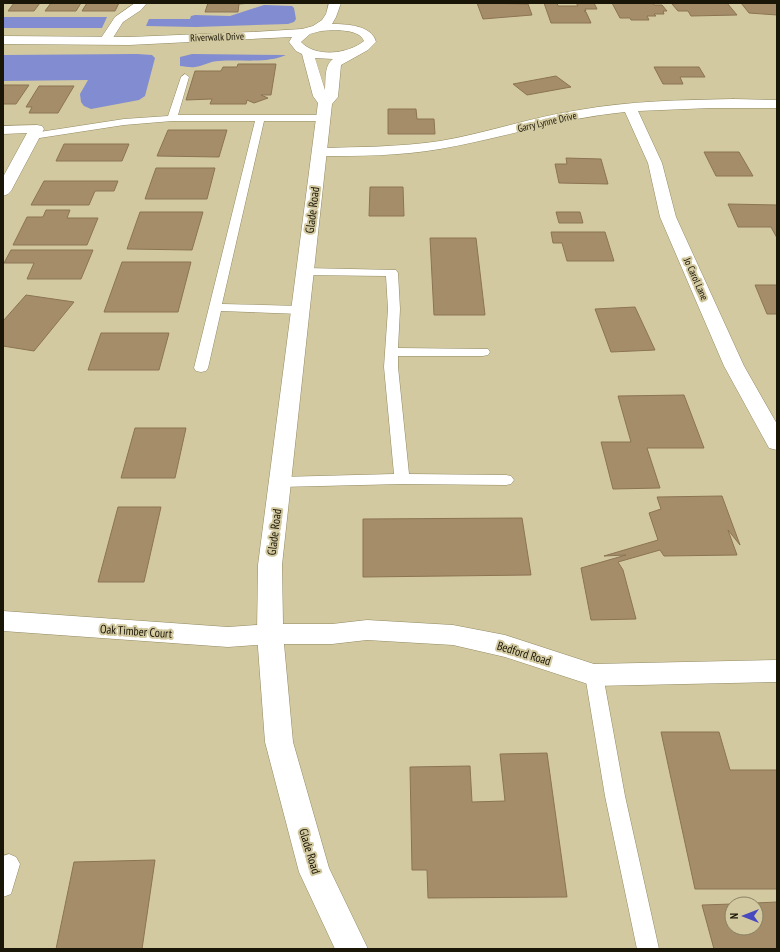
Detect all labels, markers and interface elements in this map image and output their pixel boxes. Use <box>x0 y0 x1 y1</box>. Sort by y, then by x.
street label: Riverwalk Drive <box>190 30 244 44</box>
street label: Garry Lynne Drive <box>516 109 578 135</box>
street label: Glade Road <box>302 186 322 234</box>
street label: Jo Carol Lane <box>680 255 711 302</box>
street label: Glade Road <box>264 508 284 556</box>
street label: Oak Timber Court <box>99 621 173 641</box>
street label: Bedford Road <box>495 638 553 668</box>
street label: Glade Road <box>296 826 324 876</box>
north arrow <box>724 896 764 936</box>
text: N <box>727 913 741 919</box>

